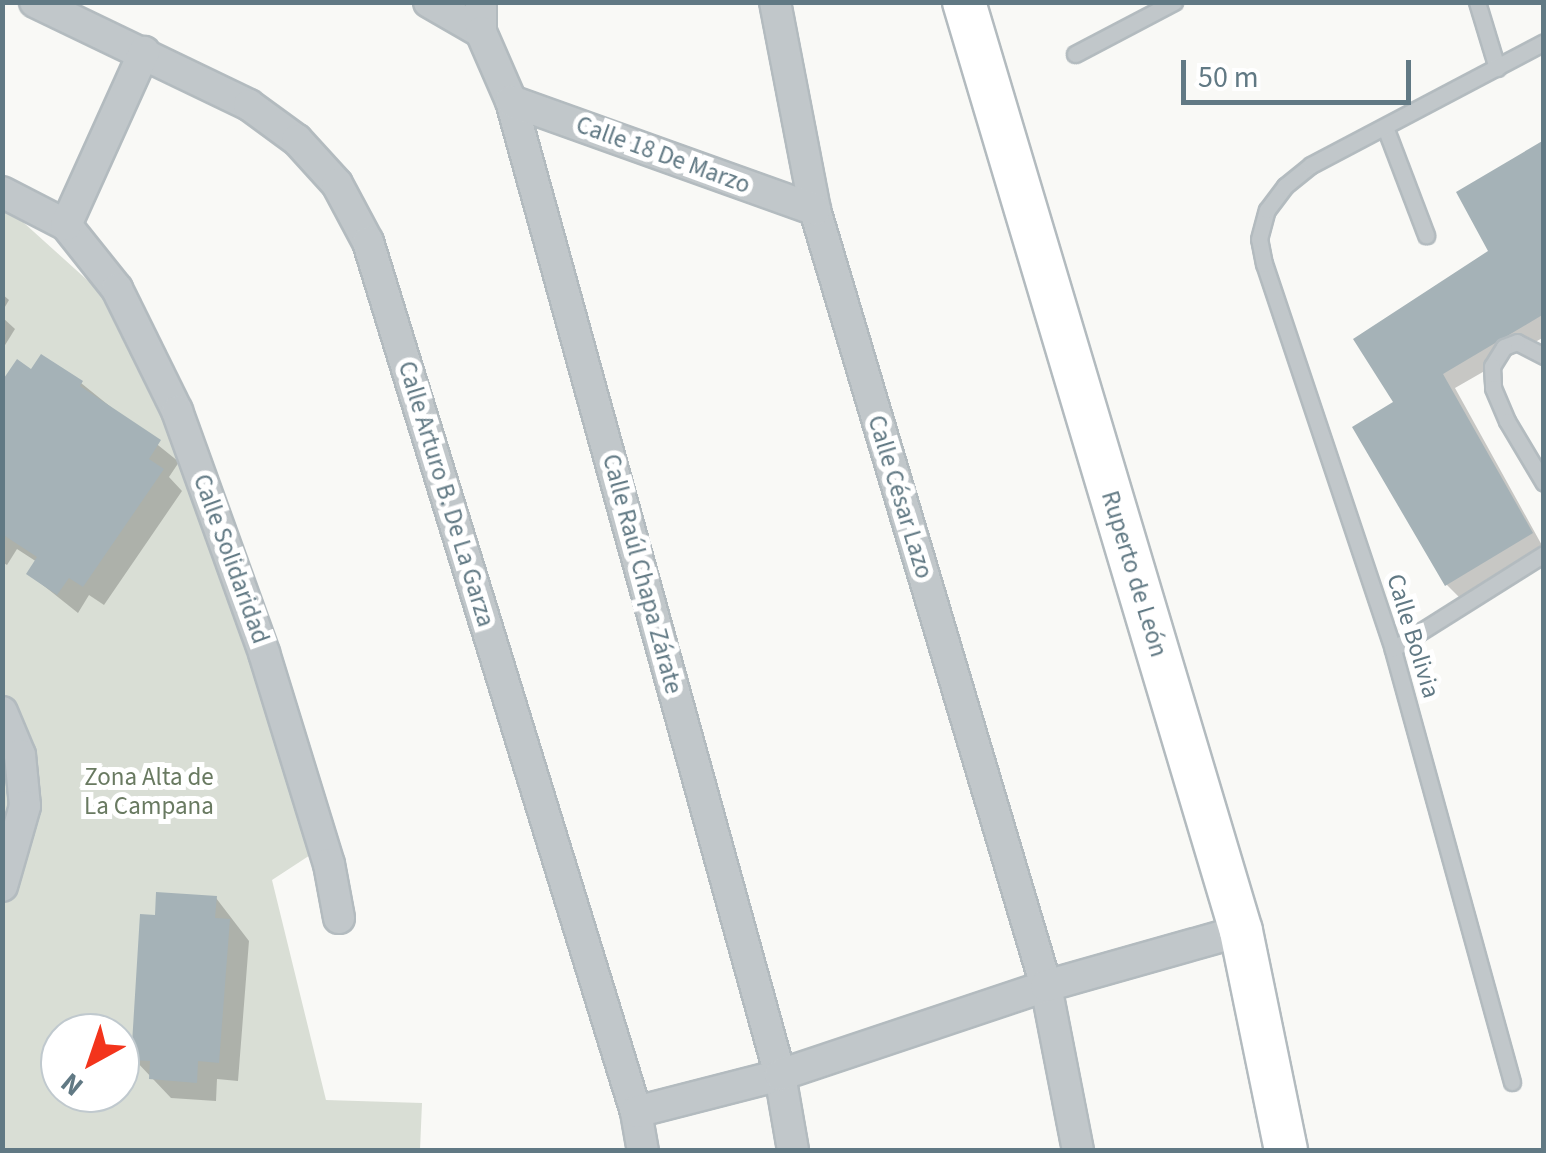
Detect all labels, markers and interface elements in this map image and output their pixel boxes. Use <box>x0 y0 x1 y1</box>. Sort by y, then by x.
scale bar <box>1186 40 1416 102</box>
text: 50 m <box>1198 56 1259 99</box>
street label: Calle 18 De Marzo <box>572 110 754 200</box>
street label: Calle Arturo B. De La Garza <box>391 358 501 630</box>
street label: Calle César Lazo <box>861 412 939 582</box>
street label: Calle Raúl Chapa Zárate <box>596 451 688 697</box>
street label: Calle Solidaridad <box>186 470 276 648</box>
street label: Ruperto de León <box>1094 487 1174 661</box>
street label: Calle Bolivia <box>1380 570 1446 702</box>
park label: Zona Alta de La Campana <box>84 763 214 822</box>
north arrow <box>40 1013 140 1113</box>
text: N <box>52 1063 92 1106</box>

